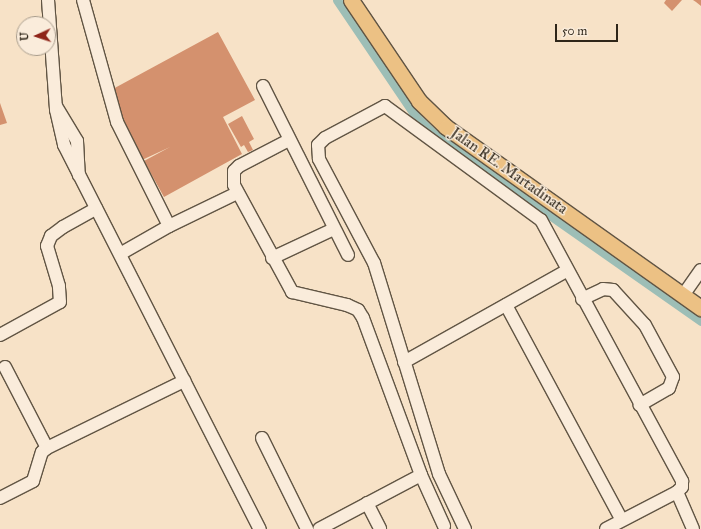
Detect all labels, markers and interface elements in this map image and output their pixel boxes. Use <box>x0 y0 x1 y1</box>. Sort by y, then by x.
north arrow <box>16 16 56 56</box>
scale bar <box>557 16 620 42</box>
text: 50 m <box>562 24 587 38</box>
text: U <box>18 32 31 41</box>
street label: Jalan RE. Martadinata <box>447 124 571 218</box>

